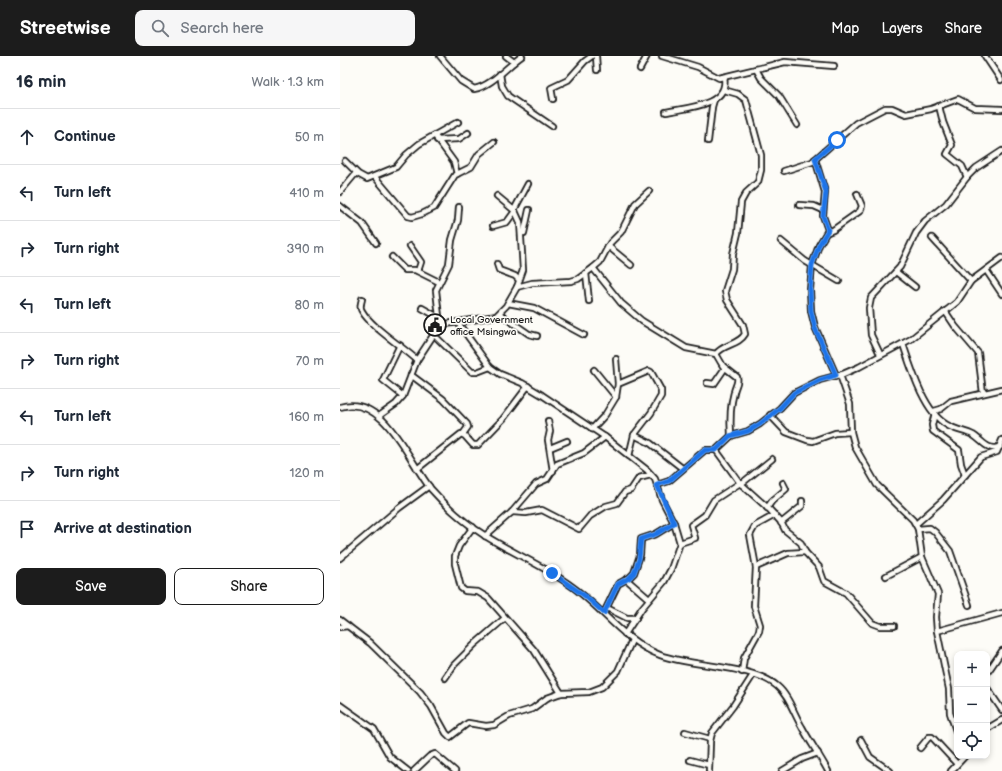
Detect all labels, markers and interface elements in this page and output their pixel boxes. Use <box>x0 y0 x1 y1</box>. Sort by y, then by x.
search box <box>135 10 415 46</box>
text: Streetwise <box>20 17 111 40</box>
icon: search <box>149 17 171 39</box>
text: Search here <box>181 19 264 38</box>
text: Map <box>831 20 859 37</box>
text: Layers <box>881 20 923 37</box>
text: Share <box>945 20 982 37</box>
text: 16 min <box>16 72 66 92</box>
text: Walk · 1.3 km <box>252 74 324 90</box>
icon: ahead <box>16 126 38 148</box>
text: Continue <box>54 127 116 146</box>
text: 50 m <box>295 129 324 145</box>
route start <box>828 131 846 149</box>
icon: left <box>16 182 38 204</box>
text: Turn left <box>54 183 111 202</box>
text: 410 m <box>289 185 324 201</box>
icon: right <box>16 238 38 260</box>
text: Turn right <box>54 239 119 258</box>
text: 390 m <box>287 241 324 257</box>
icon: left <box>16 294 38 316</box>
text: Turn left <box>54 295 111 314</box>
text: 80 m <box>295 297 324 313</box>
public building icon: Local Government office Msingwa <box>422 312 448 338</box>
place label: Local Government office Msingwa <box>450 314 533 338</box>
icon: right <box>16 350 38 372</box>
text: Turn right <box>54 351 119 370</box>
text: 70 m <box>296 353 324 369</box>
icon: left <box>16 406 38 428</box>
text: Turn left <box>54 407 111 426</box>
text: 160 m <box>289 409 324 425</box>
icon: right <box>16 462 38 484</box>
text: Turn right <box>54 463 119 482</box>
text: 120 m <box>289 465 324 481</box>
icon: arrive <box>16 518 38 540</box>
text: Arrive at destination <box>54 519 192 538</box>
route end <box>543 564 561 582</box>
button: Save <box>16 568 166 605</box>
button: Share <box>174 568 324 605</box>
map controls <box>954 651 990 759</box>
button: + <box>954 651 990 687</box>
button: − <box>954 687 990 723</box>
button: locate <box>954 723 990 759</box>

